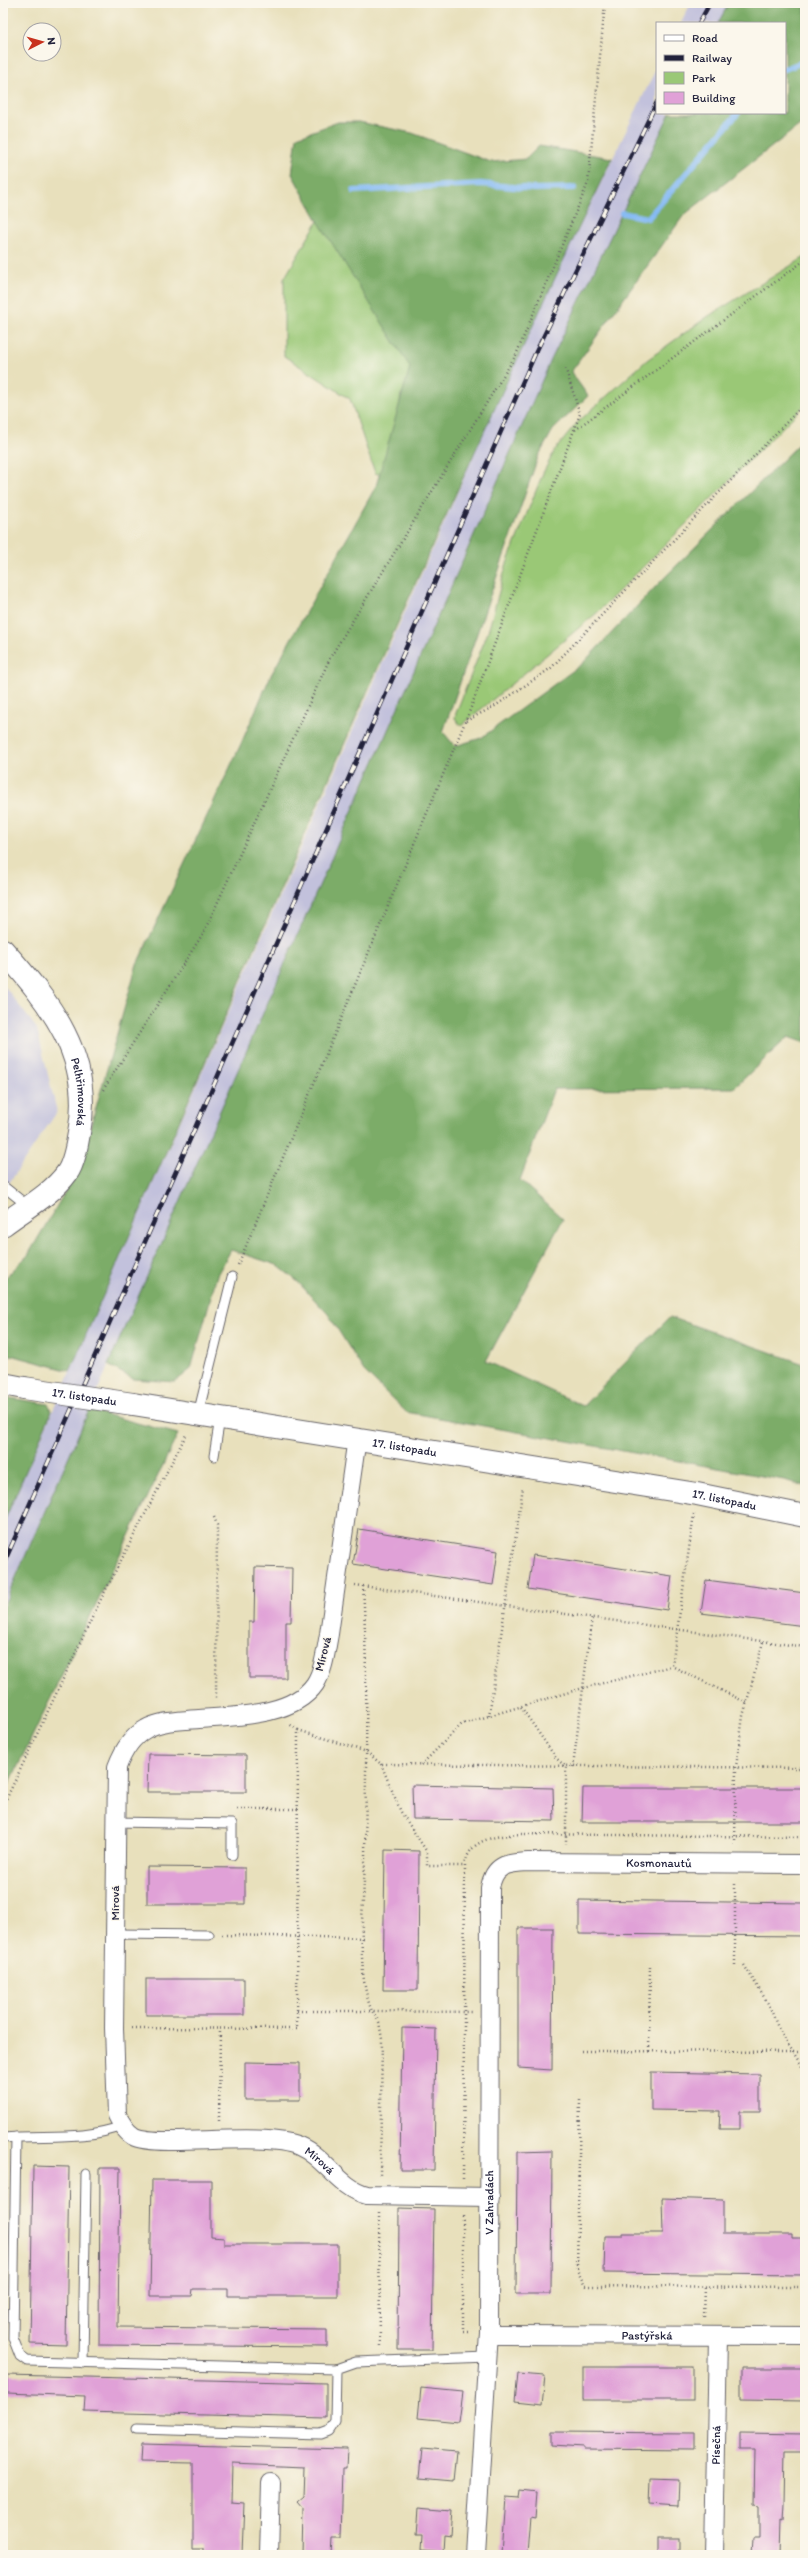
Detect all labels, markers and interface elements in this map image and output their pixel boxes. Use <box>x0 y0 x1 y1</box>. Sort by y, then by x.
north arrow <box>22 22 62 62</box>
legend <box>656 22 786 114</box>
text: Road <box>692 31 718 45</box>
text: N <box>45 37 58 45</box>
text: Railway <box>692 51 732 65</box>
text: Park <box>692 71 716 85</box>
text: Building <box>692 91 736 105</box>
street label: Pelhřimovská <box>68 1056 89 1128</box>
street label: 17. listopadu <box>51 1385 118 1409</box>
street label: 17. listopadu <box>371 1435 438 1459</box>
street label: 17. listopadu <box>691 1486 758 1513</box>
street label: Mírová <box>312 1635 334 1673</box>
street label: Kosmonautů <box>626 1856 692 1870</box>
street label: Mírová <box>108 1885 122 1921</box>
street label: Mírová <box>302 2144 338 2178</box>
street label: V Zahradách <box>482 2170 496 2235</box>
street label: Pastýřská <box>622 2328 673 2343</box>
street label: Písečná <box>709 2424 723 2465</box>

